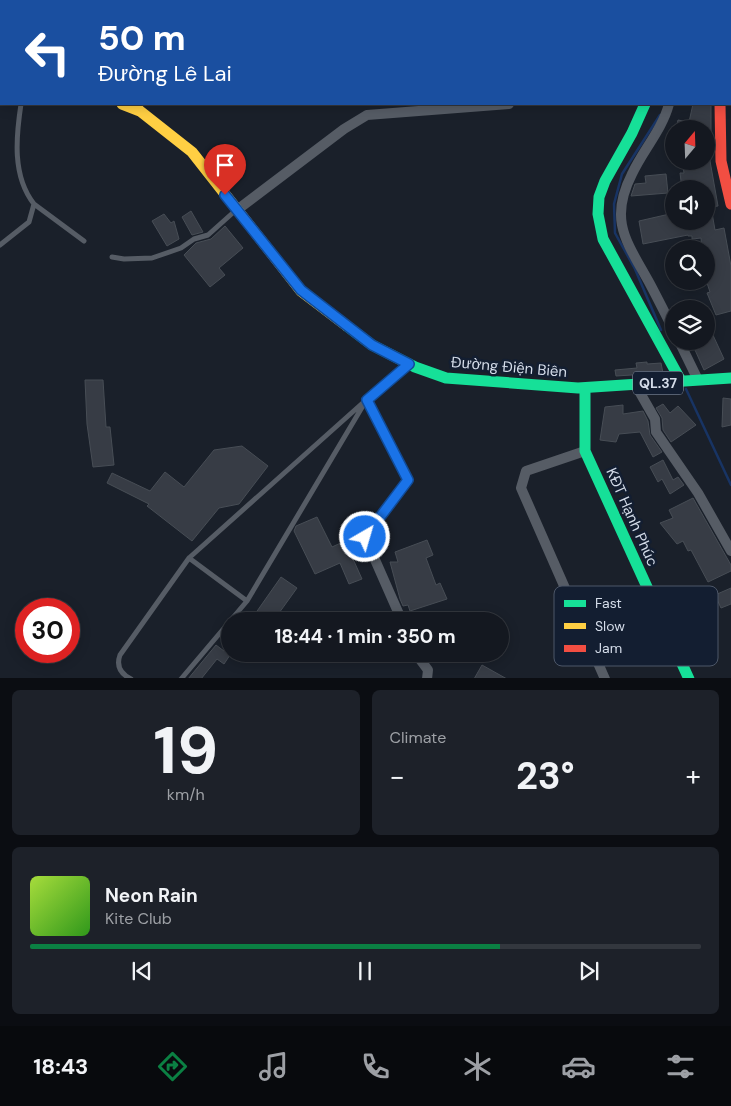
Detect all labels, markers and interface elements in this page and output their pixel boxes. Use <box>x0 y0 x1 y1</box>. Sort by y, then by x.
text: 50 m <box>98 15 186 61</box>
icon: left <box>15 20 80 85</box>
text: Đường Lê Lai <box>98 59 232 88</box>
north arrow <box>665 120 715 170</box>
map controls <box>665 120 715 350</box>
pin <box>204 144 246 195</box>
icon: arrive <box>211 151 239 179</box>
button: sound <box>665 180 715 230</box>
button: search <box>665 240 715 290</box>
button: layers <box>665 300 715 350</box>
street label: Đường Điện Biên <box>450 352 568 382</box>
road number: QL.37 <box>633 372 683 394</box>
street label: KĐT Hạnh Phúc <box>601 465 663 569</box>
position arrow <box>338 510 390 562</box>
legend <box>554 586 718 666</box>
text: Fast <box>595 594 622 612</box>
speed limit sign: 30 <box>15 598 80 663</box>
text: Slow <box>595 617 625 635</box>
text: 18:44 · 1 min · 350 m <box>274 624 456 649</box>
text: Jam <box>595 639 622 657</box>
text: 19 <box>153 709 218 793</box>
text: Climate <box>390 727 446 748</box>
text: 23° <box>516 751 575 801</box>
text: − <box>390 758 405 795</box>
text: + <box>686 758 701 795</box>
text: km/h <box>167 784 205 805</box>
text: Neon Rain <box>105 883 198 908</box>
text: Kite Club <box>105 908 172 929</box>
icon: previous <box>128 957 156 985</box>
icon: pause <box>351 957 379 985</box>
icon: next <box>575 957 603 985</box>
icon: directions <box>155 1049 190 1084</box>
icon: music <box>256 1049 291 1084</box>
icon: phone <box>358 1049 393 1084</box>
icon: climate <box>460 1049 495 1084</box>
icon: car <box>561 1049 596 1084</box>
icon: filters <box>663 1049 698 1084</box>
text: 18:43 <box>33 1052 88 1081</box>

